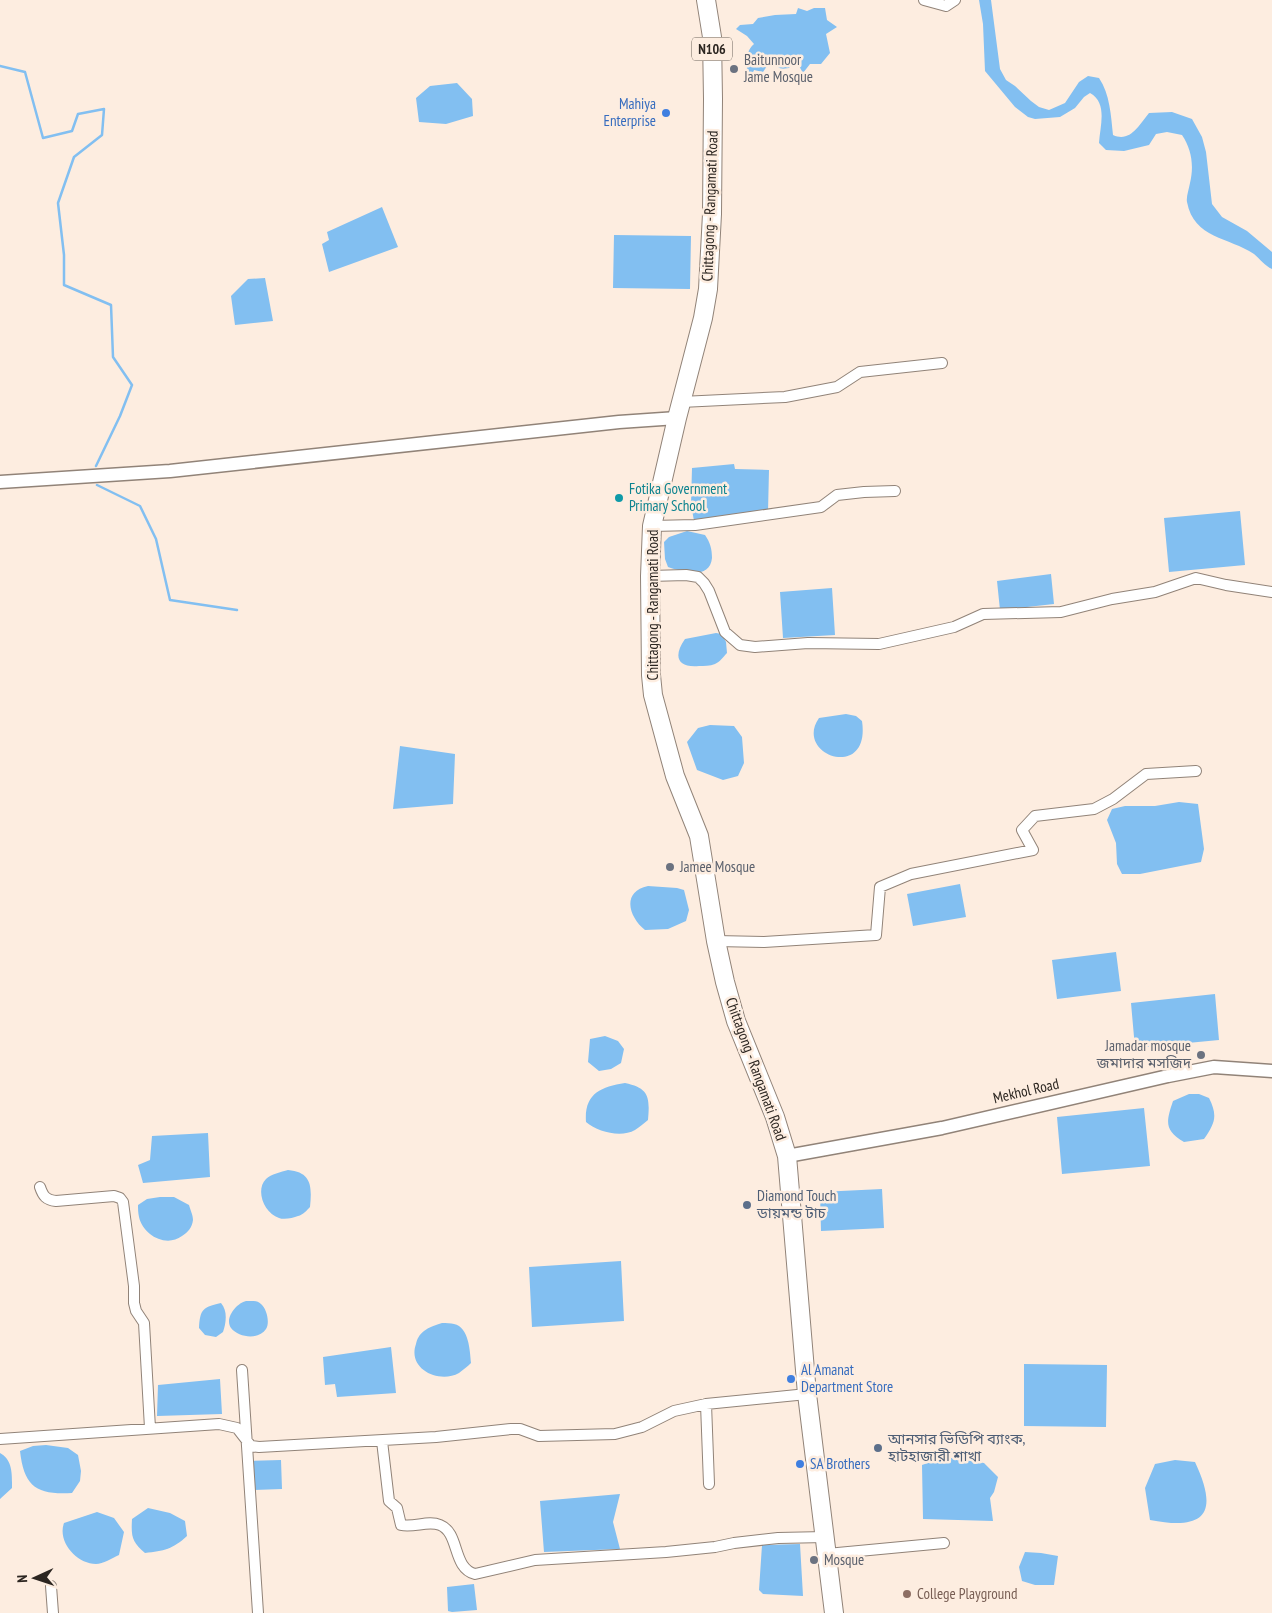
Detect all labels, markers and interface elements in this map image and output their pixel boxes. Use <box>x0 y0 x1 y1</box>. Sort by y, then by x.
road number: N106 <box>692 38 732 61</box>
place label: Baitunnoor Jame Mosque <box>743 50 813 86</box>
marker: Baitunnoor Jame Mosque <box>728 63 740 75</box>
place label: Mahiya Enterprise <box>604 94 656 130</box>
marker: Mahiya Enterprise <box>660 107 672 119</box>
street label: Chittagong - Rangamati Road <box>697 130 722 282</box>
place label: Fotika Government Primary School <box>629 479 727 515</box>
marker: Fotika Government Primary School <box>613 492 625 504</box>
street label: Chittagong - Rangamati Road <box>643 530 662 680</box>
place label: Jamee Mosque <box>679 857 755 876</box>
marker: Jamee Mosque <box>664 861 676 873</box>
street label: Chittagong - Rangamati Road <box>722 995 791 1143</box>
place label: Jamadar mosque জমাদার মসজিদ <box>1096 1036 1192 1072</box>
marker: Jamadar mosque জমাদার মসজিদ <box>1195 1049 1207 1061</box>
street label: Mekhol Road <box>991 1074 1061 1107</box>
place label: Diamond Touch ডায়মন্ড টাচ <box>756 1186 836 1222</box>
marker: Diamond Touch ডায়মন্ড টাচ <box>741 1199 753 1211</box>
place label: Al Amanat Department Store <box>801 1360 893 1396</box>
marker: Al Amanat Department Store <box>785 1373 797 1385</box>
place label: আনসার ভিডিপি ব্যাংক, হাটহাজারী শাখা <box>887 1429 1026 1465</box>
marker: আনসার ভিডিপি ব্যাংক, হাটহাজারী শাখা <box>872 1442 884 1454</box>
place label: SA Brothers <box>810 1454 870 1473</box>
marker: SA Brothers <box>794 1458 806 1470</box>
place label: Mosque <box>824 1550 864 1569</box>
north arrow <box>10 1553 60 1603</box>
marker: Mosque <box>808 1554 820 1566</box>
text: N <box>13 1574 31 1583</box>
place label: College Playground <box>917 1584 1017 1603</box>
marker: College Playground <box>901 1588 913 1600</box>

